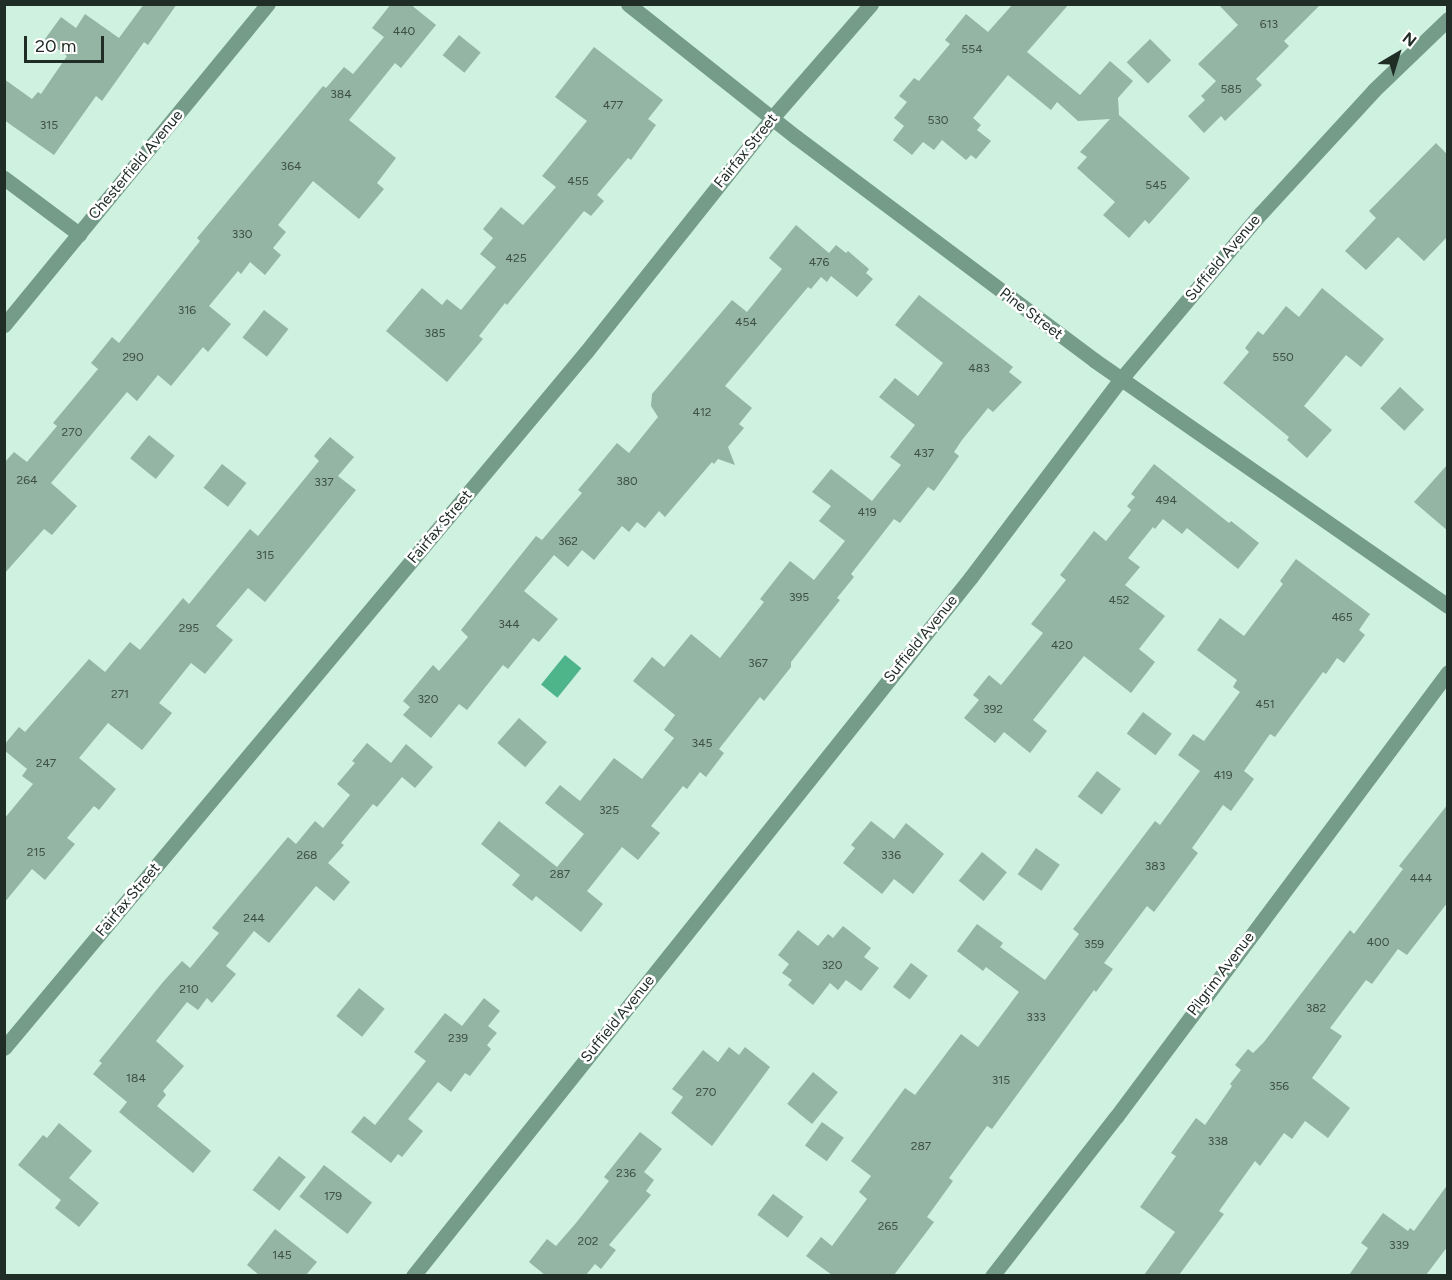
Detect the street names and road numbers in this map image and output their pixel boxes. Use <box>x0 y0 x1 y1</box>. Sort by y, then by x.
street label: Chesterfield Avenue <box>85 107 187 223</box>
street label: Fairfax Street <box>711 110 781 192</box>
street label: Suffield Avenue <box>1182 211 1264 305</box>
street label: Pine Street <box>996 284 1066 344</box>
street label: Fairfax Street <box>404 487 476 567</box>
street label: Suffield Avenue <box>880 592 962 686</box>
street label: Fairfax Street <box>92 860 164 940</box>
street label: Pilgrim Avenue <box>1184 929 1258 1019</box>
street label: Suffield Avenue <box>577 972 659 1066</box>

